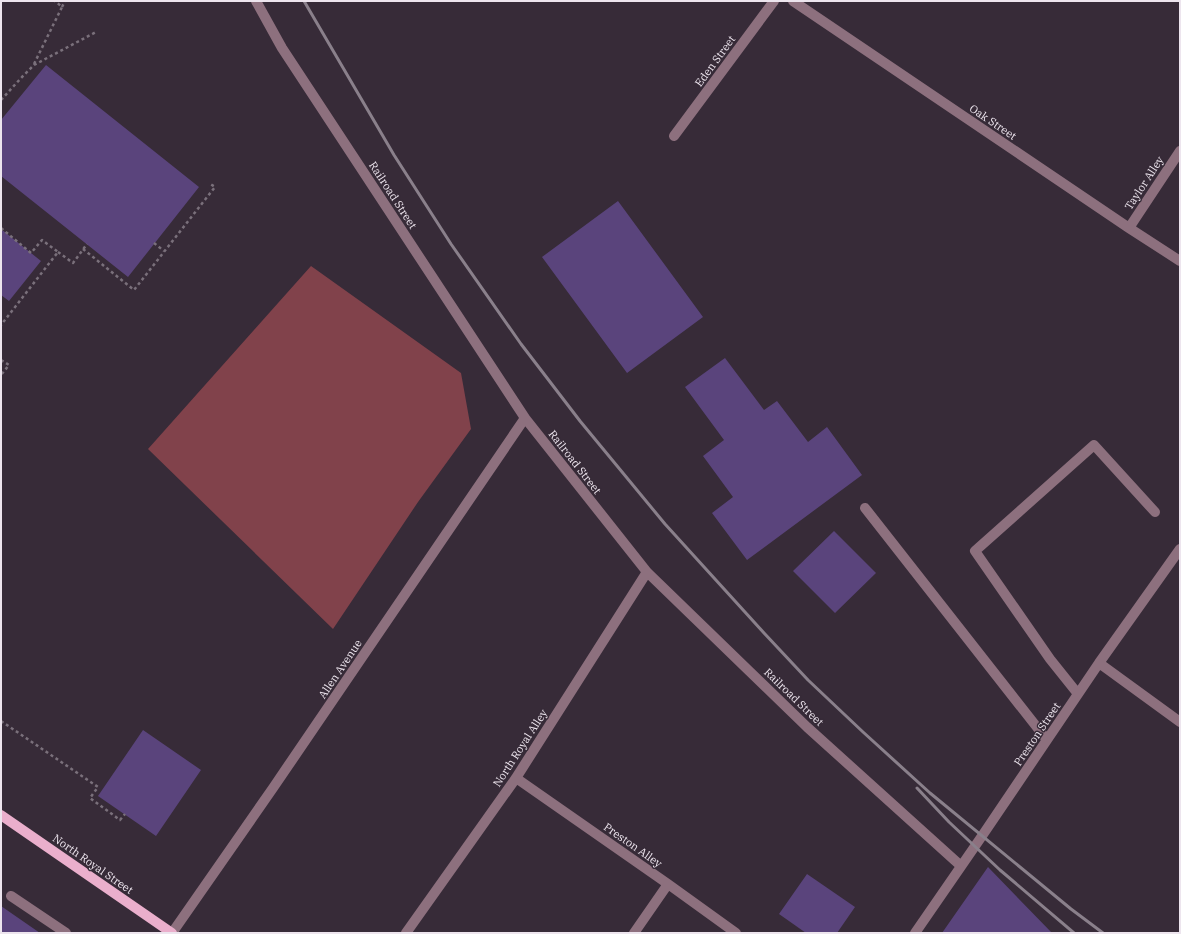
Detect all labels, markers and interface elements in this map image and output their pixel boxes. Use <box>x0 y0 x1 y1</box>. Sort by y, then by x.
street label: Eden Street <box>692 33 738 89</box>
street label: Oak Street <box>967 101 1019 143</box>
street label: Taylor Alley <box>1121 153 1167 212</box>
street label: Railroad Street <box>366 159 420 231</box>
street label: Railroad Street <box>546 427 604 497</box>
street label: Allen Avenue <box>315 637 365 701</box>
street label: Railroad Street <box>761 665 827 729</box>
street label: Preston Street <box>1011 700 1063 768</box>
street label: North Royal Alley <box>490 706 550 789</box>
street label: Preston Alley <box>601 820 665 870</box>
street label: North Royal Street <box>50 831 136 897</box>

